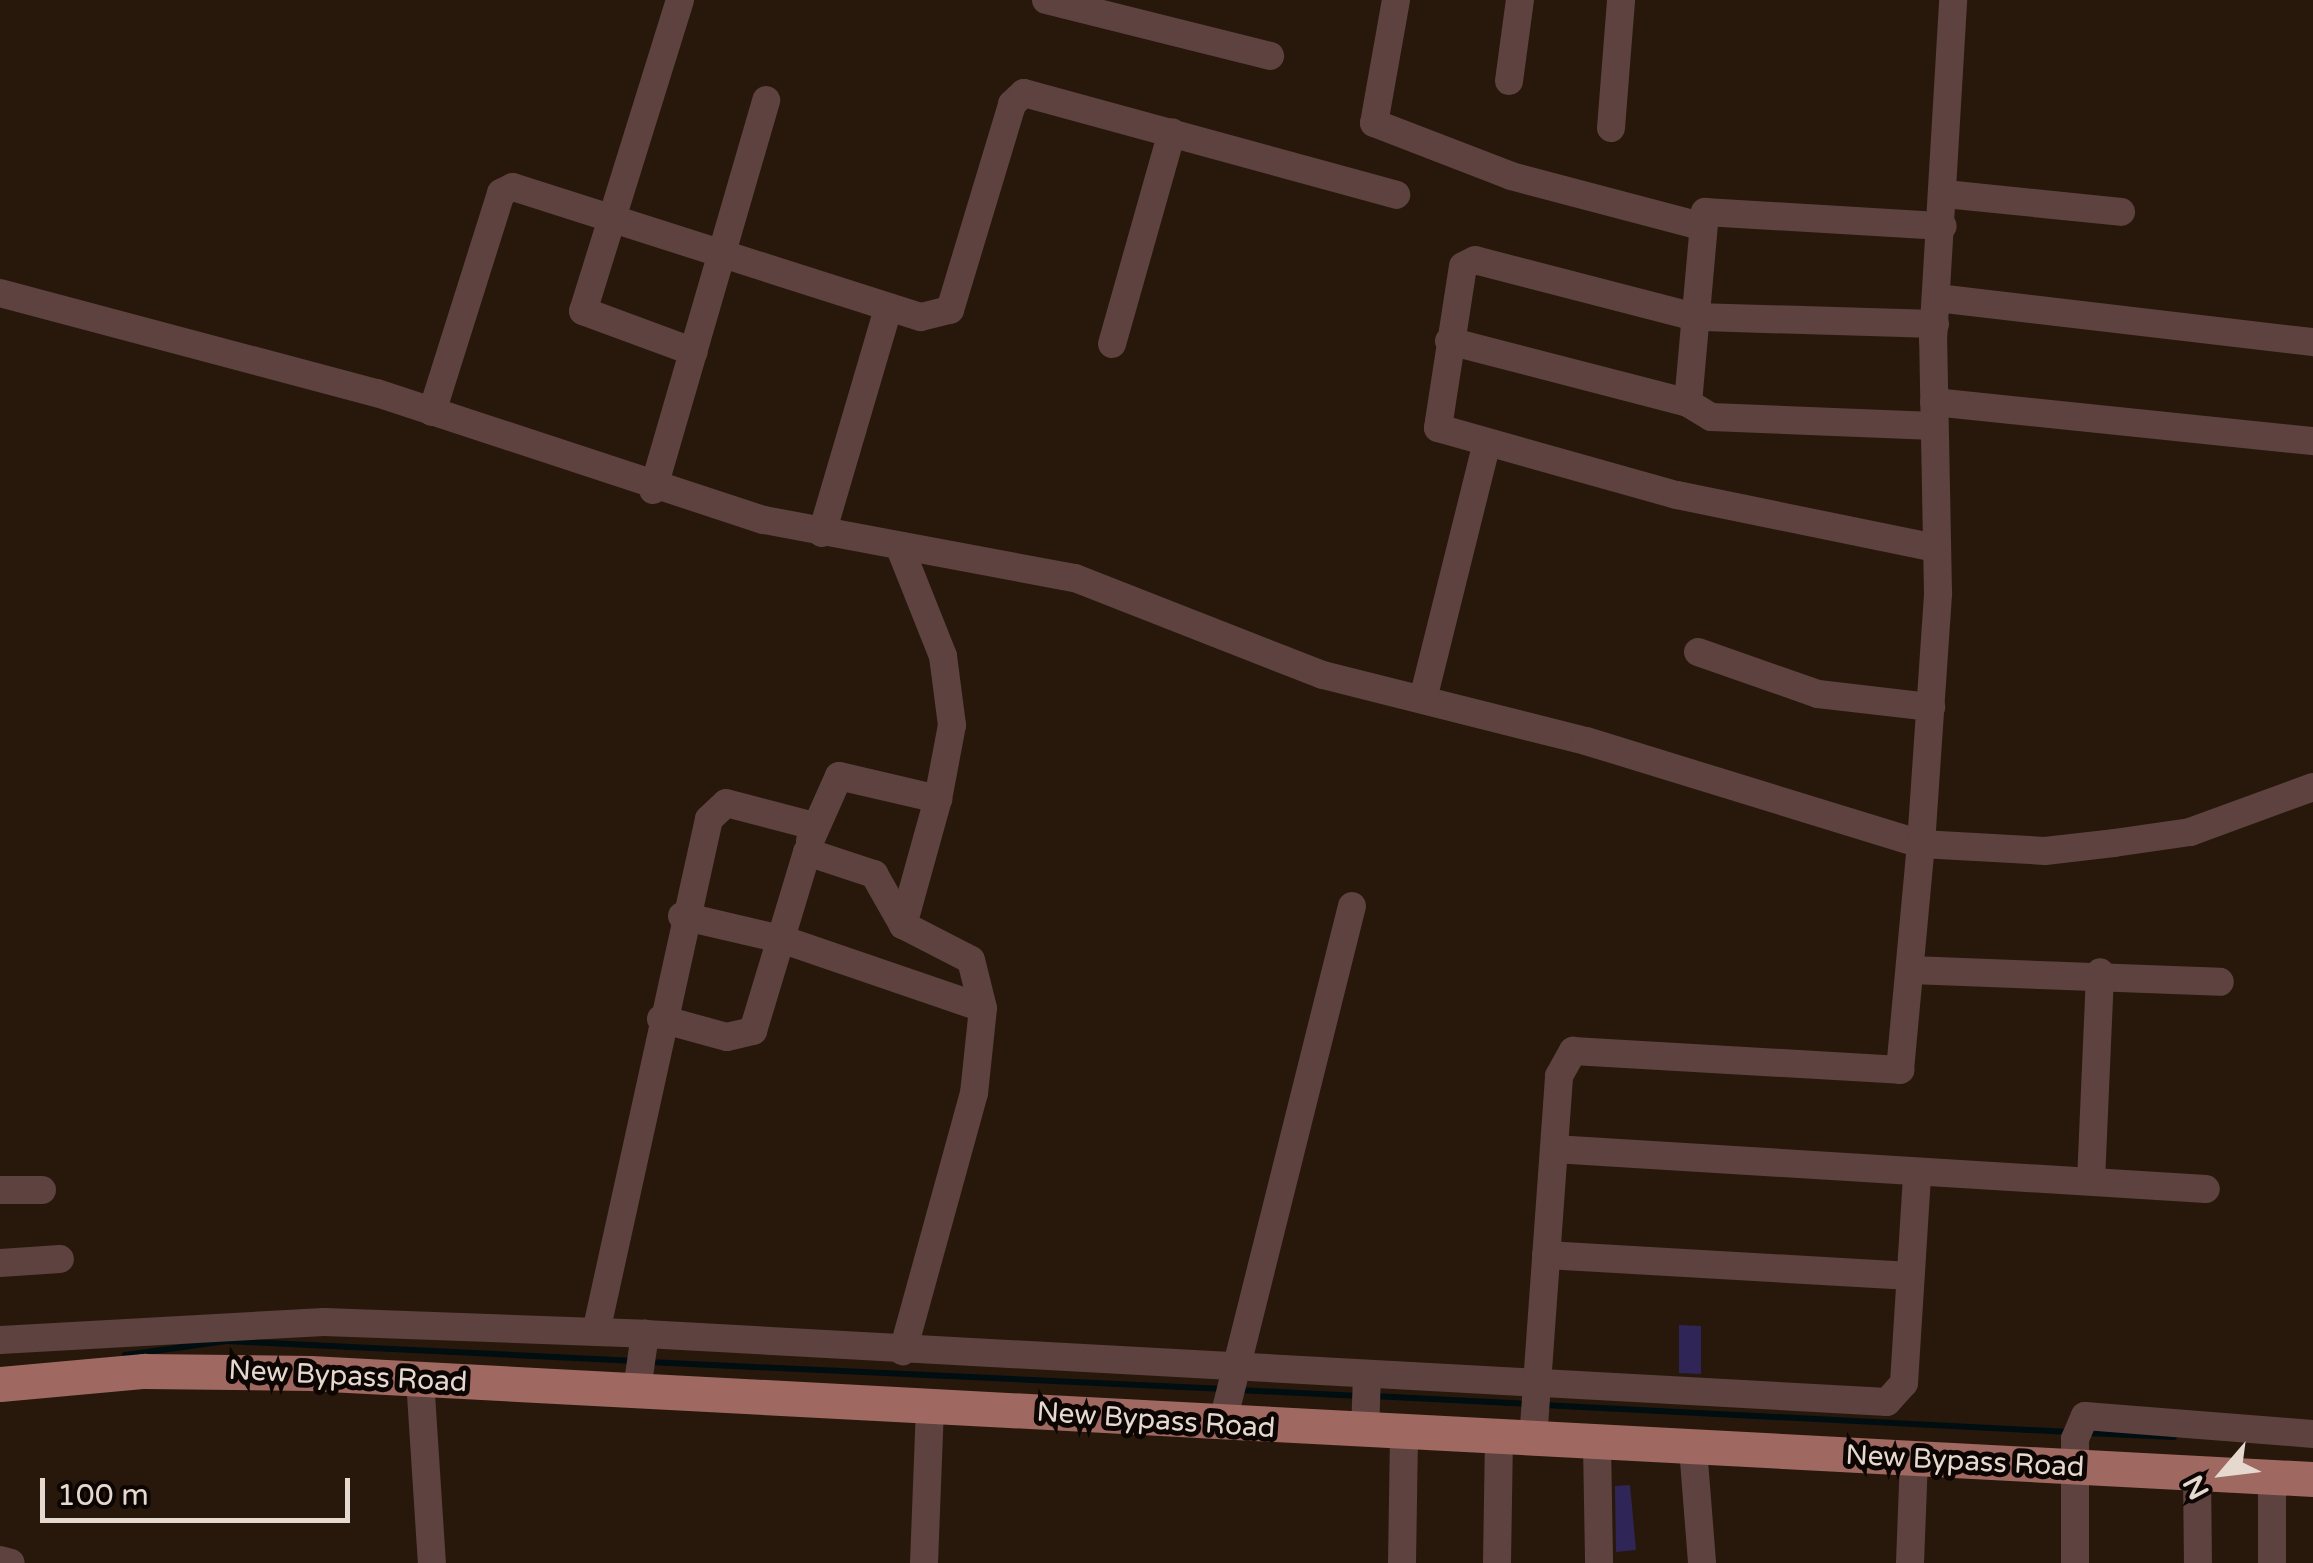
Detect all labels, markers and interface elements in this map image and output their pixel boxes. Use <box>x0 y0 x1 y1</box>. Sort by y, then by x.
street label: New Bypass Road <box>228 1353 468 1399</box>
street label: New Bypass Road <box>1035 1395 1277 1445</box>
north arrow <box>2173 1423 2273 1523</box>
street label: New Bypass Road <box>1845 1438 2085 1484</box>
scale bar <box>45 1458 355 1520</box>
text: N <box>2176 1469 2217 1505</box>
text: 100 m <box>57 1477 149 1514</box>

